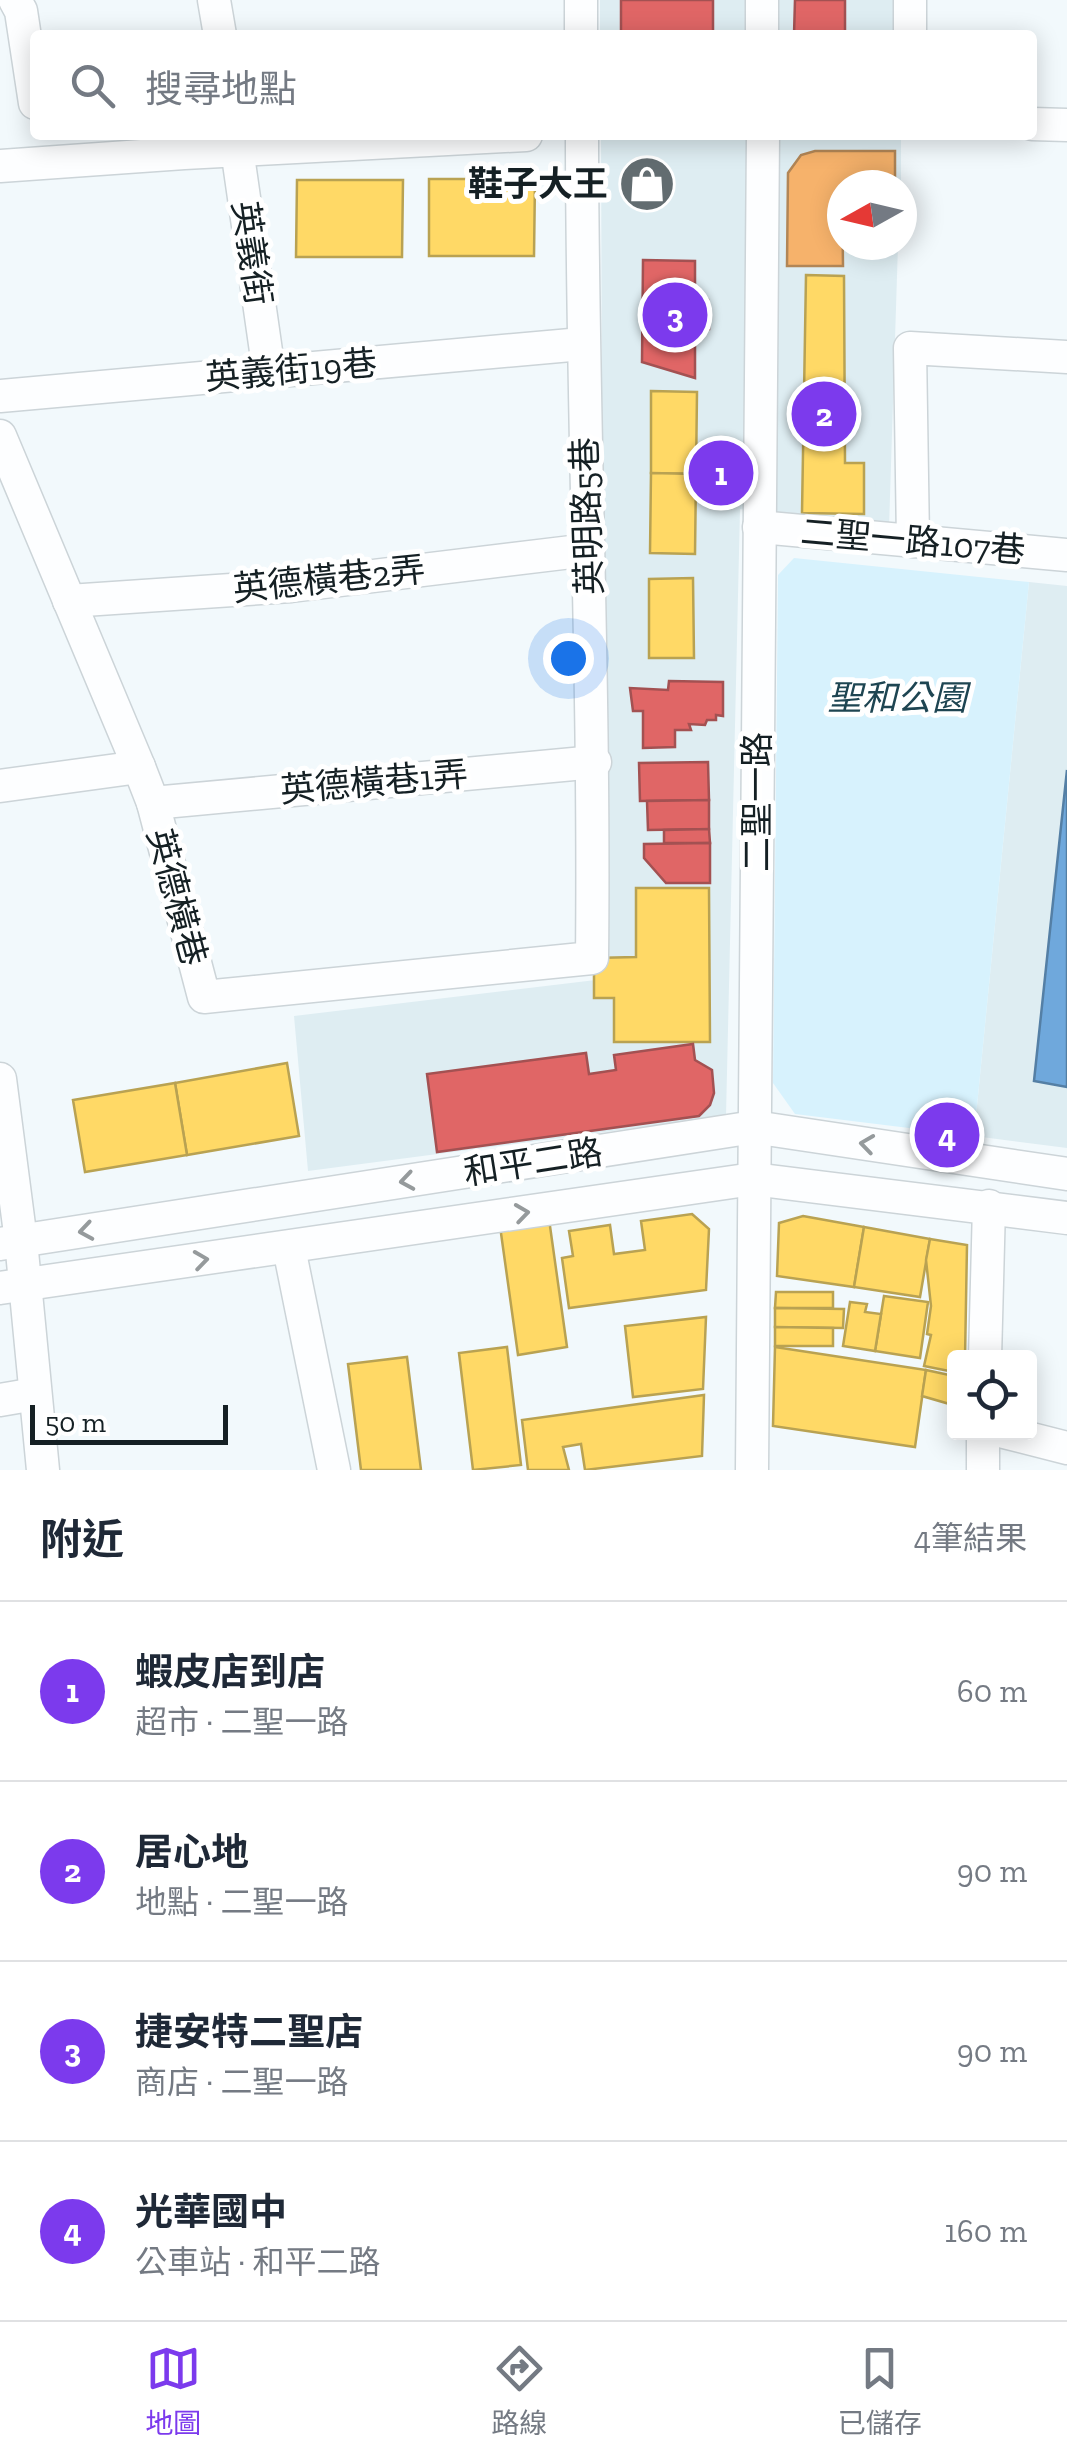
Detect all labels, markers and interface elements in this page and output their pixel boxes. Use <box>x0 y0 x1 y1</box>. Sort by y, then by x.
search box <box>30 30 1037 140</box>
icon: search <box>65 58 120 113</box>
text: 搜尋地點 <box>145 66 297 112</box>
shop icon: 鞋子大王 <box>617 154 677 214</box>
place label: 鞋子大王 <box>468 163 608 205</box>
north arrow <box>827 170 917 260</box>
street label: 英義街 <box>224 198 280 308</box>
pin: 3 <box>642 278 708 352</box>
street label: 英義街19巷 <box>203 342 379 398</box>
pin: 2 <box>792 376 856 452</box>
street label: 英明路5巷 <box>563 436 611 596</box>
pin: 1 <box>688 436 754 510</box>
street label: 二聖一路107巷 <box>799 510 1027 572</box>
street label: 英德橫巷2弄 <box>231 548 427 610</box>
your location <box>543 633 594 684</box>
park label: 聖和公園 <box>827 677 972 719</box>
street label: 二聖一路 <box>736 732 778 872</box>
street label: 英德橫巷1弄 <box>278 753 470 811</box>
street label: 英德橫巷 <box>139 824 215 970</box>
pin: 4 <box>914 1098 980 1172</box>
street label: 和平二路 <box>461 1130 605 1194</box>
one-way arrow <box>858 1134 875 1155</box>
one-way arrow <box>399 1170 415 1191</box>
one-way arrow <box>514 1204 530 1225</box>
one-way arrow <box>78 1220 94 1241</box>
one-way arrow <box>192 1251 209 1272</box>
map controls <box>947 1350 1037 1440</box>
button: locate <box>947 1350 1037 1440</box>
scale bar <box>30 1400 228 1444</box>
text: 50 m <box>45 1406 106 1439</box>
text: 附近 <box>40 1514 124 1565</box>
text: 4筆結果 <box>914 1519 1027 1557</box>
text: 蝦皮店到店 <box>135 1649 325 1695</box>
text: 1 <box>66 1672 79 1710</box>
text: 60 m <box>957 1672 1027 1710</box>
text: 超市 · 二聖一路 <box>135 1703 349 1741</box>
text: 居心地 <box>135 1829 249 1875</box>
text: 2 <box>64 1852 81 1890</box>
text: 90 m <box>957 1852 1027 1890</box>
text: 地點 · 二聖一路 <box>135 1883 349 1921</box>
text: 捷安特二聖店 <box>135 2009 363 2055</box>
text: 3 <box>64 2032 81 2070</box>
text: 90 m <box>957 2032 1027 2070</box>
text: 商店 · 二聖一路 <box>135 2063 349 2101</box>
text: 光華國中 <box>135 2189 287 2235</box>
text: 4 <box>63 2212 82 2250</box>
text: 160 m <box>944 2212 1027 2250</box>
text: 公車站 · 和平二路 <box>135 2243 381 2281</box>
tab: 地圖 <box>145 2341 201 2441</box>
tab: 路線 <box>491 2341 548 2441</box>
tab: 已儲存 <box>838 2341 922 2441</box>

